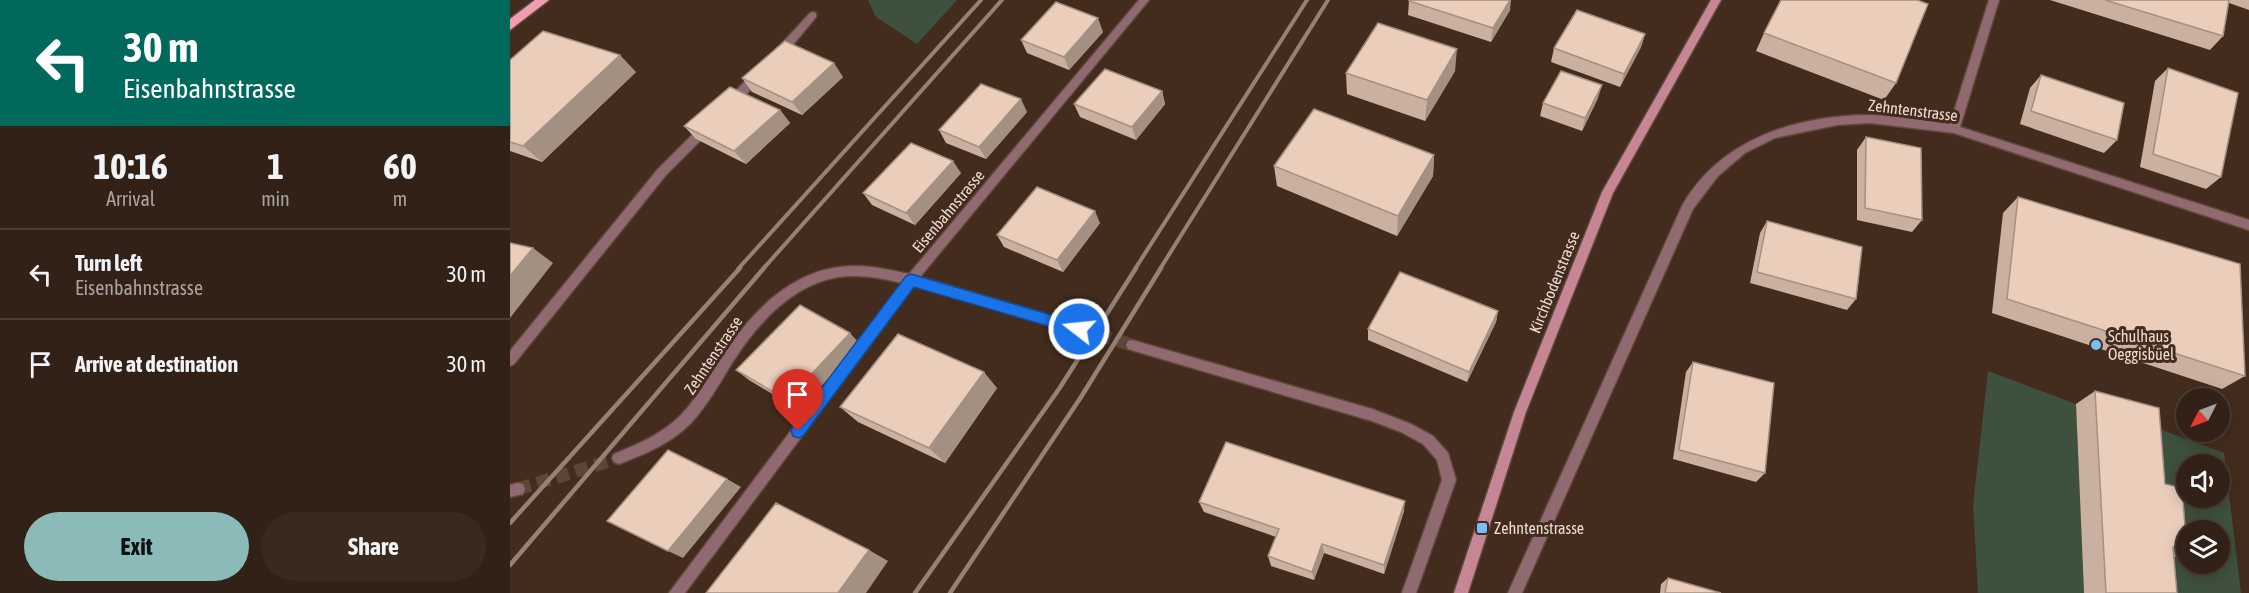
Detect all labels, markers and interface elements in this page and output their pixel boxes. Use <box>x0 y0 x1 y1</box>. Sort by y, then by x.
text: 30 m <box>123 23 198 71</box>
icon: left <box>24 24 102 102</box>
text: Eisenbahnstrasse <box>123 73 296 104</box>
street label: Zehntenstrasse <box>1867 96 1959 124</box>
text: 10:16 <box>93 145 168 187</box>
text: 1 <box>267 145 284 187</box>
text: 60 <box>383 145 417 187</box>
street label: Eisenbahnstrasse <box>908 166 988 256</box>
text: Arrival <box>106 187 155 210</box>
text: min <box>261 187 290 210</box>
text: m <box>393 187 407 210</box>
street label: Kirchbodenstrasse <box>1525 228 1583 336</box>
text: Turn left <box>75 250 142 276</box>
icon: left <box>24 258 57 291</box>
text: 30 m <box>446 261 486 287</box>
text: Eisenbahnstrasse <box>75 276 203 299</box>
position arrow <box>1047 297 1111 361</box>
street label: Zehntenstrasse <box>680 313 746 397</box>
place label: Schulhaus Oeggisbüel <box>2108 327 2175 364</box>
marker: Schulhaus Oeggisbüel <box>2089 338 2103 352</box>
icon: arrive <box>24 348 57 381</box>
text: Arrive at destination <box>75 351 238 377</box>
text: 30 m <box>446 351 486 377</box>
pin <box>772 369 823 431</box>
icon: arrive <box>781 378 814 411</box>
north arrow <box>2176 388 2230 442</box>
map controls <box>2176 388 2230 574</box>
button: sound <box>2176 454 2230 508</box>
button: Exit <box>24 512 249 581</box>
button: Share <box>261 512 486 581</box>
place label: Zehntenstrasse <box>1494 519 1584 537</box>
button: layers <box>2176 520 2230 574</box>
marker: Zehntenstrasse <box>1475 521 1489 535</box>

